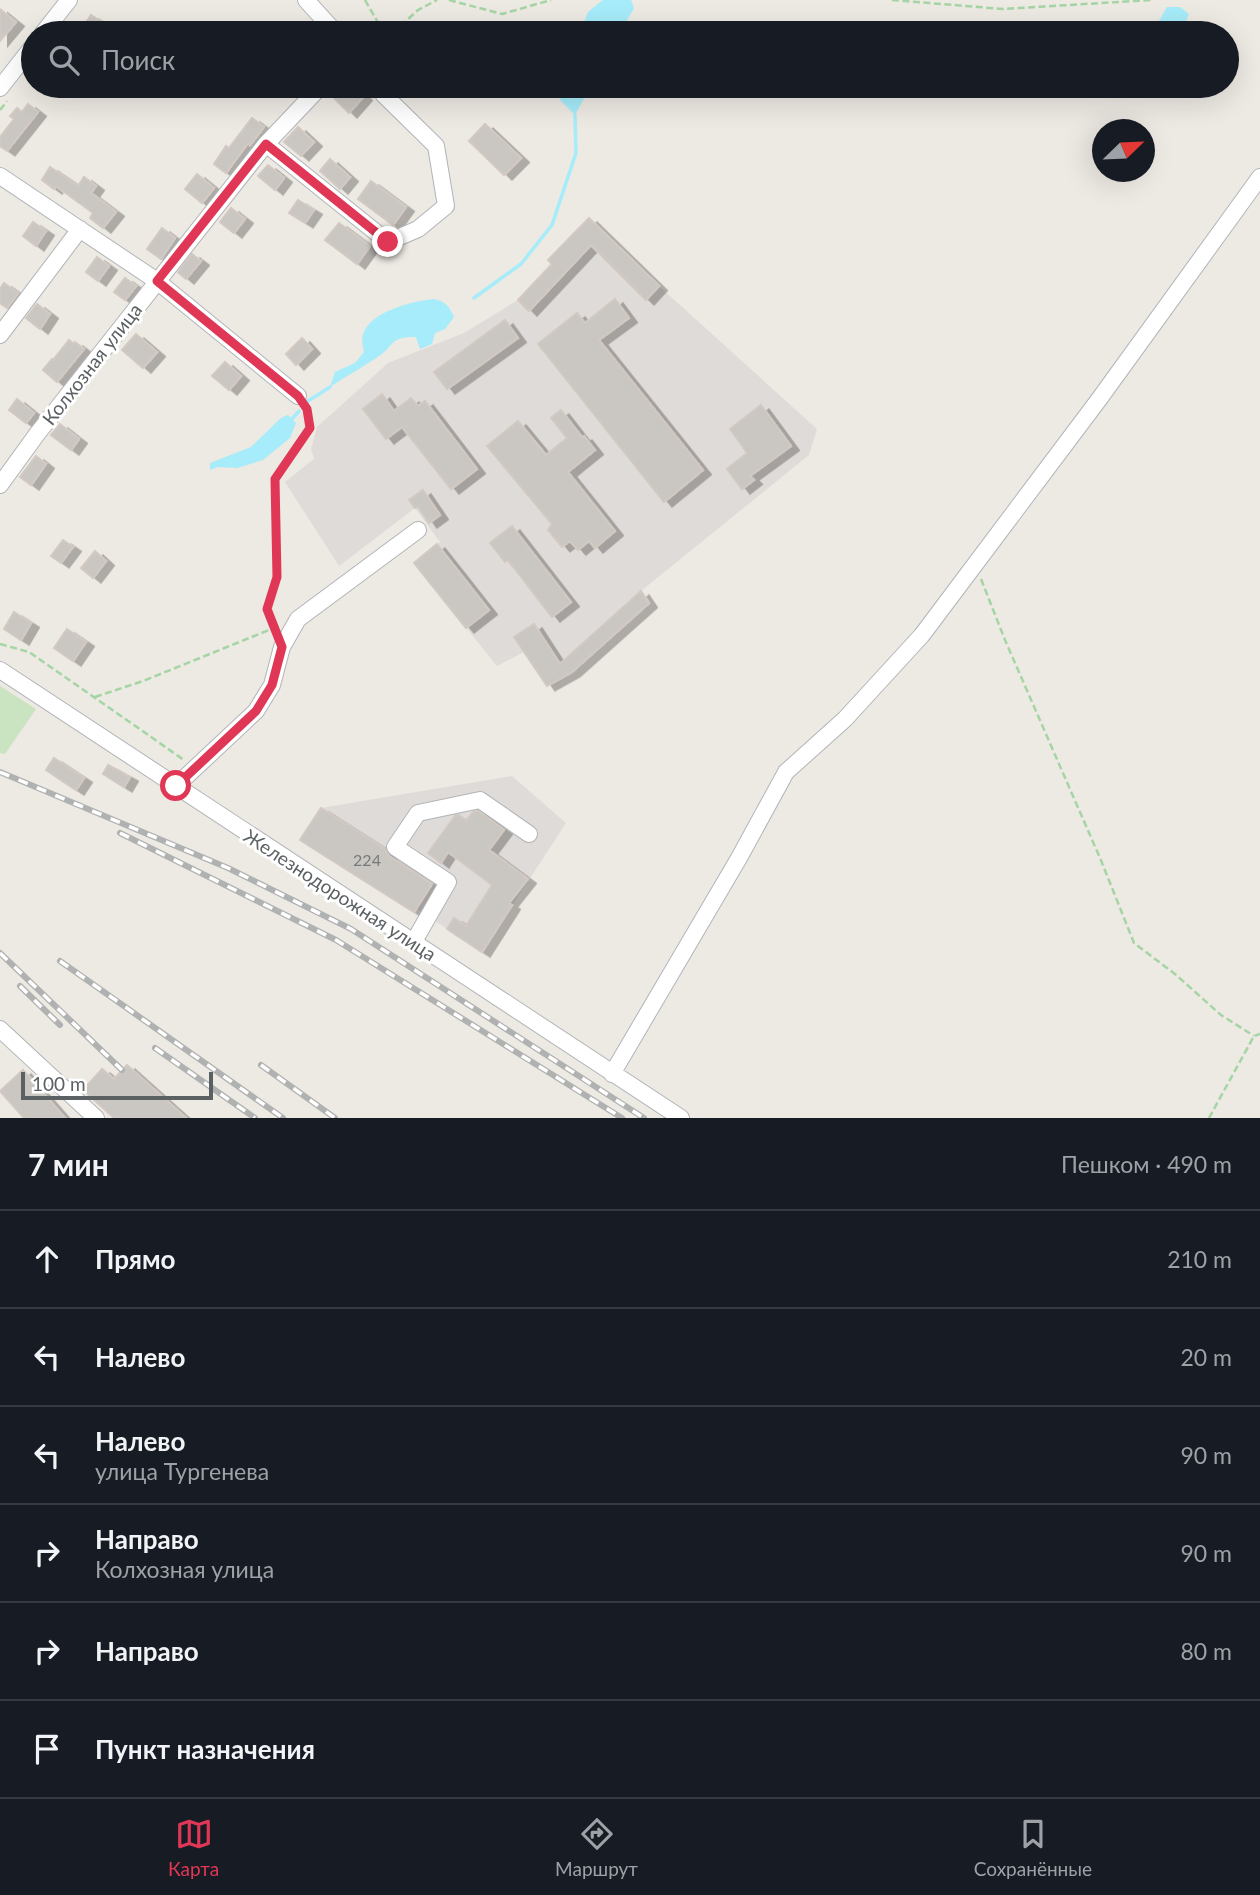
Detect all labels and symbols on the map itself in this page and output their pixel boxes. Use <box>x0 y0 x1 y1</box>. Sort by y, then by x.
north arrow <box>1092 119 1155 182</box>
route end <box>372 226 403 257</box>
street label: Колхозная улица <box>37 298 146 429</box>
route start <box>160 770 191 801</box>
street label: Железнодорожная улица <box>240 824 441 965</box>
house number: 224 <box>353 850 381 869</box>
scale bar <box>21 1069 214 1101</box>

